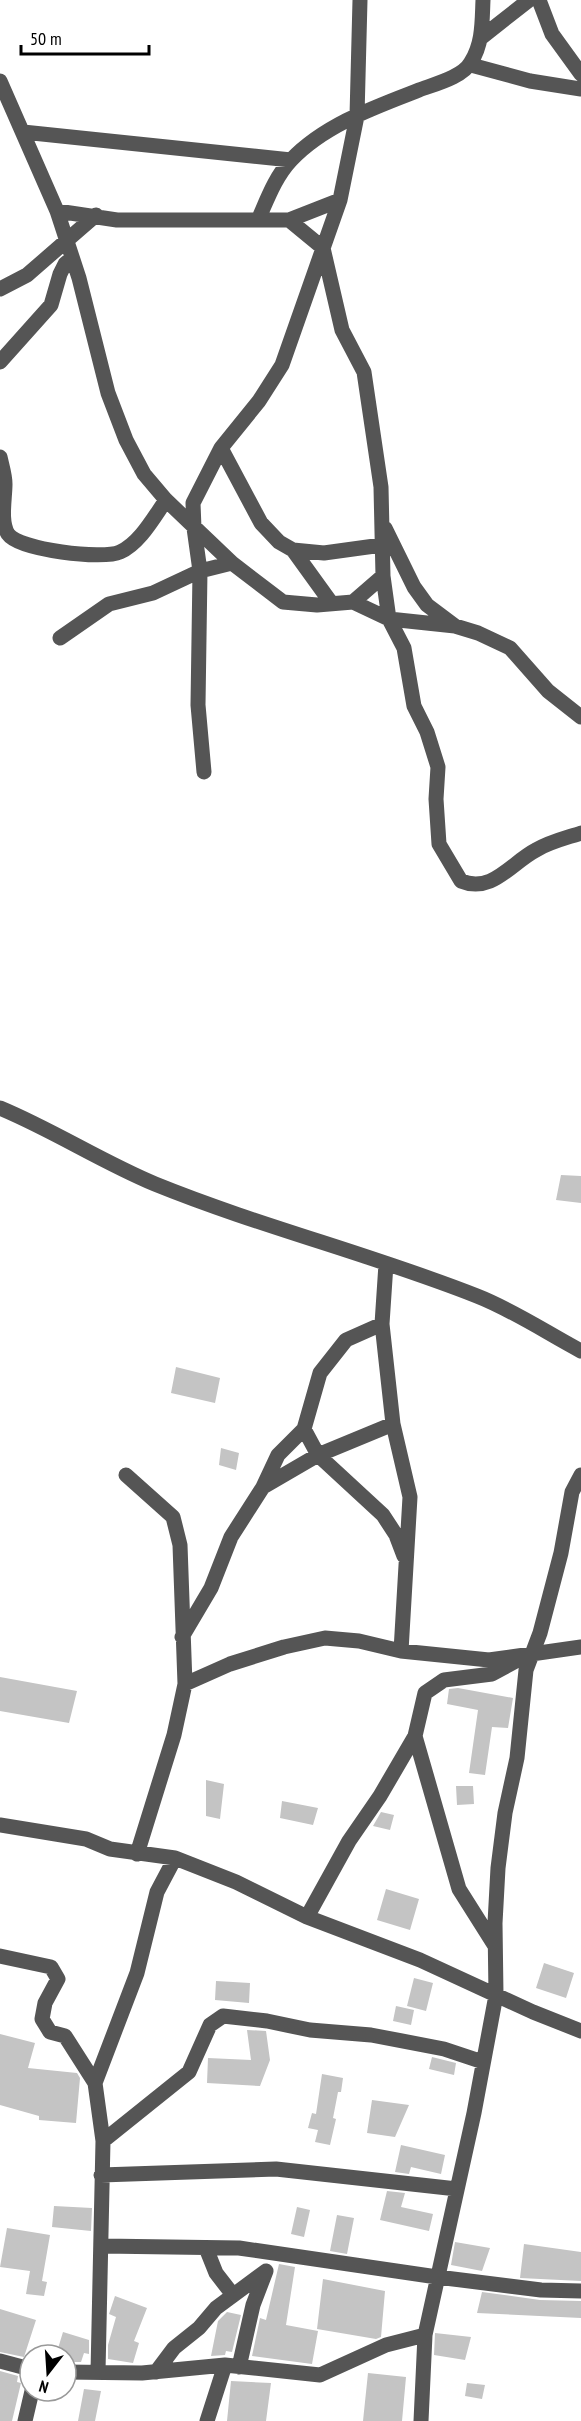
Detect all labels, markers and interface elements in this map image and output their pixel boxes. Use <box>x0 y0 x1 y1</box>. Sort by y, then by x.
scale bar <box>21 18 148 56</box>
text: 50 m <box>30 27 62 50</box>
north arrow <box>18 2343 78 2403</box>
text: N <box>37 2377 51 2398</box>

